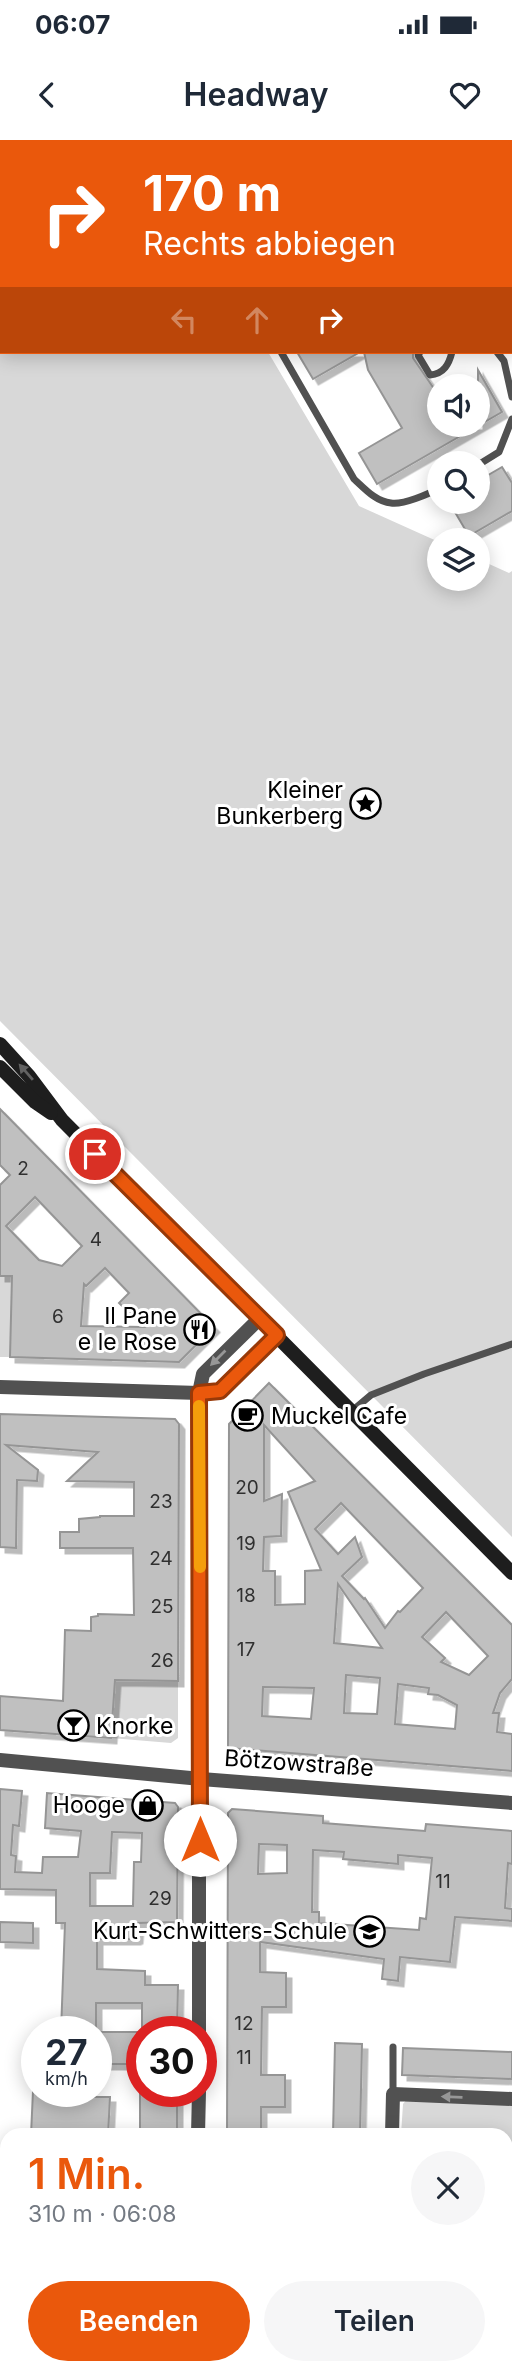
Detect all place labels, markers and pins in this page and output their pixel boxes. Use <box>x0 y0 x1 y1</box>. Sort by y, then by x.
place label: Kleiner Bunkerberg <box>216 776 343 830</box>
place icon: Kleiner Bunkerberg <box>349 786 383 820</box>
pin <box>65 1124 125 1184</box>
place label: Il Pane e le Rose <box>78 1302 177 1356</box>
restaurant icon: Il Pane e le Rose <box>183 1312 217 1346</box>
cafe icon: Muckel Cafe <box>231 1399 265 1433</box>
place label: Muckel Cafe <box>271 1402 407 1430</box>
bar icon: Knorke <box>56 1709 90 1743</box>
place label: Knorke <box>96 1712 173 1740</box>
shop icon: Hooge <box>131 1788 165 1822</box>
place label: Hooge <box>53 1791 125 1819</box>
school or university icon: Kurt-Schwitters-Schule <box>353 1914 387 1948</box>
place label: Kurt-Schwitters-Schule <box>93 1917 347 1945</box>

